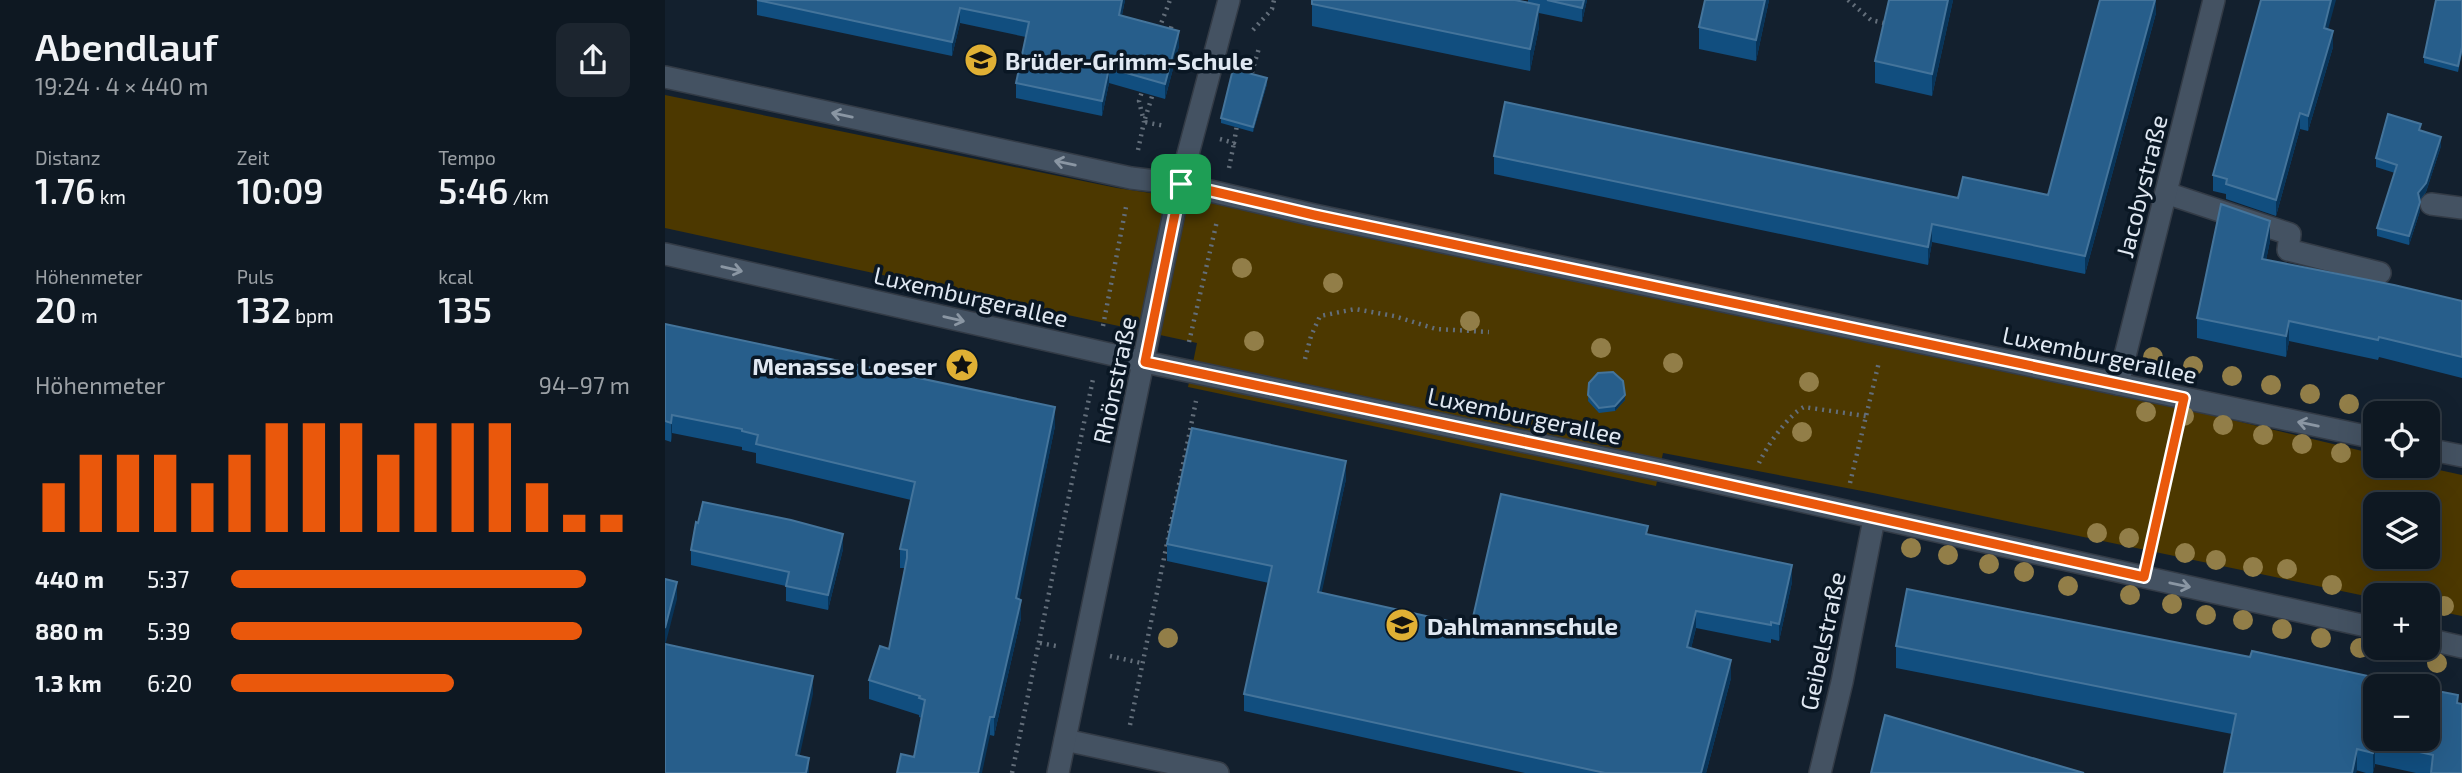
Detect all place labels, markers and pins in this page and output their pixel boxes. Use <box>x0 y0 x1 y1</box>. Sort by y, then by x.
school or university icon: Brüder-Grimm-Schule <box>962 41 1000 79</box>
place label: Brüder-Grimm-Schule <box>1005 46 1253 75</box>
pin <box>1151 154 1211 214</box>
place icon: Menasse Loeser <box>943 346 981 384</box>
place label: Menasse Loeser <box>752 351 938 380</box>
school or university icon: Dahlmannschule <box>1383 606 1421 644</box>
place label: Dahlmannschule <box>1427 611 1618 640</box>

